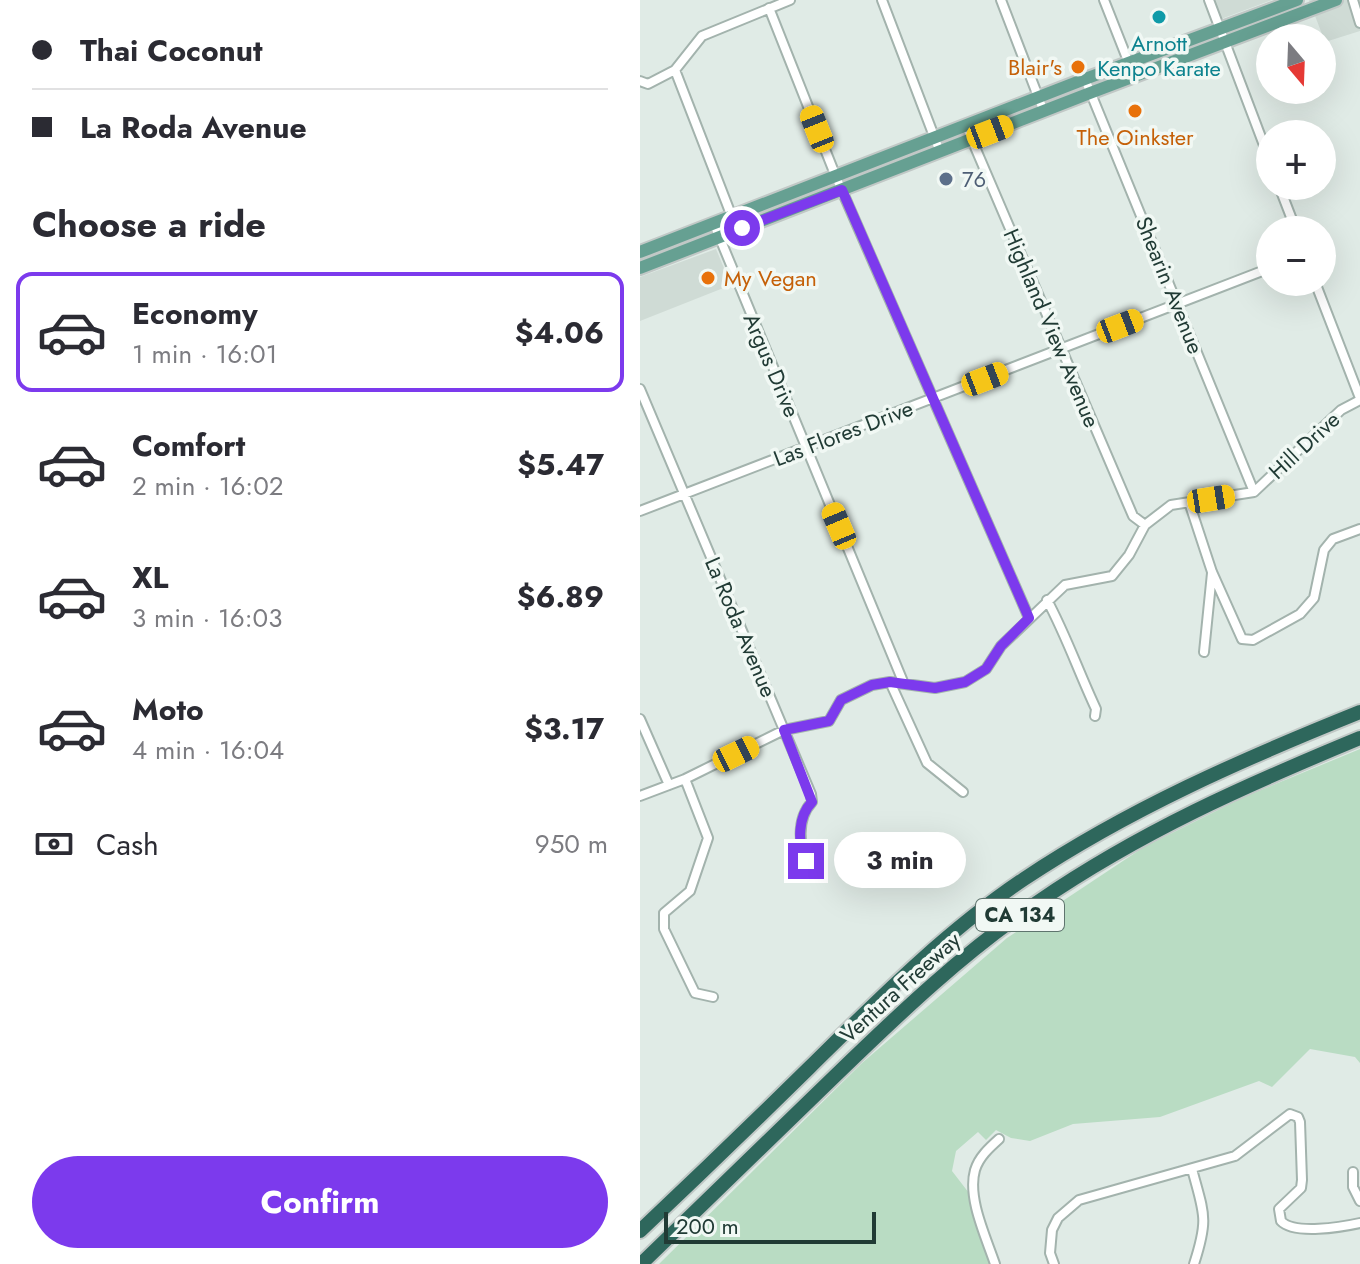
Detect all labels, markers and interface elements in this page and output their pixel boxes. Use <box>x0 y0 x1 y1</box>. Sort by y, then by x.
marker: Arnott Kenpo Karate <box>1150 8 1168 26</box>
north arrow <box>1256 24 1336 104</box>
map controls <box>1256 24 1336 296</box>
place label: Arnott Kenpo Karate <box>1097 27 1221 84</box>
text: Thai Coconut <box>80 29 263 72</box>
place label: Blair's <box>1008 51 1062 83</box>
marker: Blair's <box>1069 58 1087 76</box>
car <box>797 102 837 156</box>
marker: The Oinkster <box>1126 102 1144 120</box>
text: La Roda Avenue <box>80 106 307 149</box>
car <box>963 112 1017 152</box>
button: + <box>1256 120 1336 200</box>
place label: The Oinkster <box>1076 121 1194 153</box>
place label: 76 <box>962 163 986 195</box>
marker: 76 <box>937 170 955 188</box>
text: Choose a ride <box>32 198 266 250</box>
route start <box>724 210 760 246</box>
street label: Shearin Avenue <box>1128 212 1212 358</box>
button: − <box>1256 216 1336 296</box>
street label: Highland View Avenue <box>996 224 1108 432</box>
place label: My Vegan <box>724 262 817 294</box>
marker: My Vegan <box>699 269 717 287</box>
text: Economy <box>132 292 258 335</box>
icon: car <box>36 296 108 368</box>
car <box>1093 306 1147 346</box>
street label: Argus Drive <box>736 308 808 422</box>
text: $4.06 <box>515 311 604 354</box>
text: 1 min · 16:01 <box>132 335 277 373</box>
car <box>958 359 1012 399</box>
street label: Las Flores Drive <box>769 392 917 474</box>
street label: Hill Drive <box>1261 404 1347 486</box>
text: Comfort <box>132 424 245 467</box>
icon: car <box>36 428 108 500</box>
text: $5.47 <box>517 443 604 486</box>
text: 2 min · 16:02 <box>132 467 284 505</box>
car <box>1185 483 1237 515</box>
car <box>819 499 859 553</box>
street label: La Roda Avenue <box>697 552 785 702</box>
text: XL <box>132 556 168 599</box>
icon: car <box>36 560 108 632</box>
text: $6.89 <box>517 575 604 618</box>
text: 3 min · 16:03 <box>132 599 282 637</box>
text: Moto <box>132 688 204 731</box>
icon: car <box>36 692 108 764</box>
text: $3.17 <box>524 707 604 750</box>
text: 4 min · 16:04 <box>132 731 284 769</box>
car <box>709 733 763 775</box>
icon: cash <box>32 822 76 866</box>
text: Cash <box>96 823 159 866</box>
text: 950 m <box>535 825 608 863</box>
callout: 3 min <box>834 833 966 889</box>
text: 3 min <box>866 841 934 879</box>
route end <box>788 843 824 879</box>
road number: CA 134 <box>976 899 1064 931</box>
street label: Ventura Freeway <box>833 924 968 1050</box>
button: Confirm <box>32 1156 608 1248</box>
scale bar <box>664 1208 876 1244</box>
text: 200 m <box>676 1210 739 1242</box>

